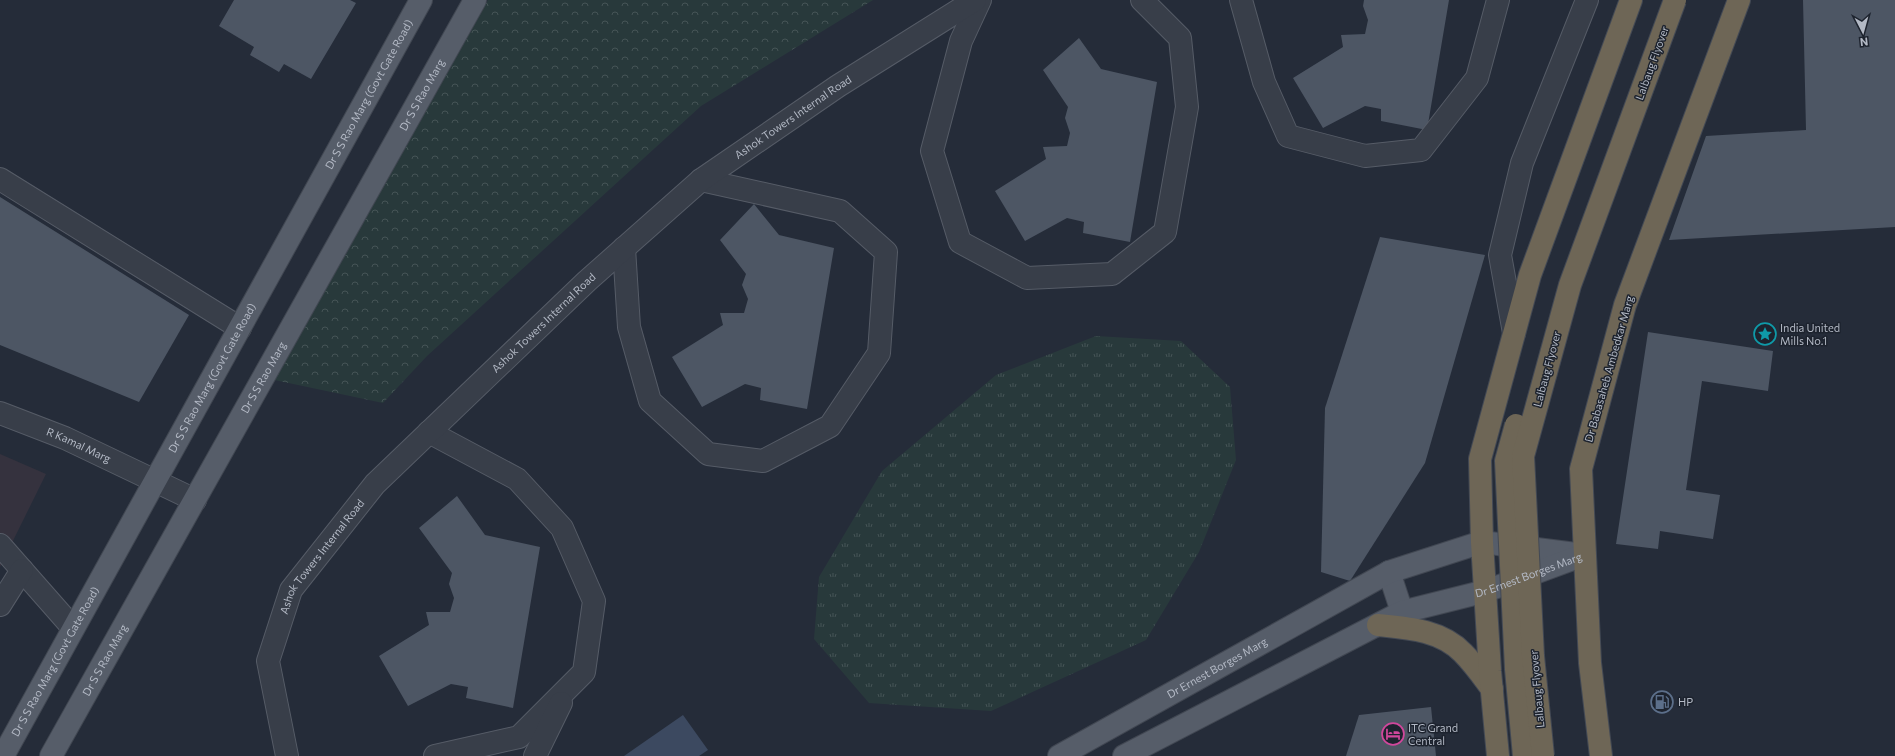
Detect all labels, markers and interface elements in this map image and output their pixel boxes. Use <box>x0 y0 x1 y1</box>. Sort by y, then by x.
north arrow <box>1843 12 1883 52</box>
street label: Dr S S Rao Marg (Govt Gate Road) <box>322 17 415 171</box>
street label: Lalbaug Flyover <box>1632 23 1671 102</box>
text: N <box>1859 36 1869 49</box>
street label: Dr S S Rao Marg <box>396 56 447 133</box>
street label: Ashok Towers Internal Road <box>732 72 854 161</box>
street label: Ashok Towers Internal Road <box>489 270 598 375</box>
street label: Dr Babasaheb Ambedkar Marg <box>1581 294 1636 444</box>
street label: Dr S S Rao Marg (Govt Gate Road) <box>165 301 258 455</box>
place icon: India United Mills No.1 <box>1752 321 1778 347</box>
place label: India United Mills No.1 <box>1780 321 1840 347</box>
street label: Lalbaug Flyover <box>1530 329 1563 408</box>
street label: Dr S S Rao Marg <box>238 339 288 415</box>
street label: R Kamal Marg <box>45 425 113 465</box>
street label: Ashok Towers Internal Road <box>277 496 366 616</box>
street label: Dr Ernest Borges Marg <box>1474 549 1584 600</box>
street label: Dr S S Rao Marg (Govt Gate Road) <box>8 584 101 738</box>
street label: Dr S S Rao Marg <box>79 622 130 698</box>
street label: Dr Ernest Borges Marg <box>1164 634 1269 701</box>
street label: Lalbaug Flyover <box>1527 649 1546 728</box>
fuel station icon: HP <box>1649 689 1675 715</box>
place label: HP <box>1678 695 1693 708</box>
hotel icon: ITC Grand Central <box>1380 721 1406 747</box>
place label: ITC Grand Central <box>1408 721 1458 747</box>

